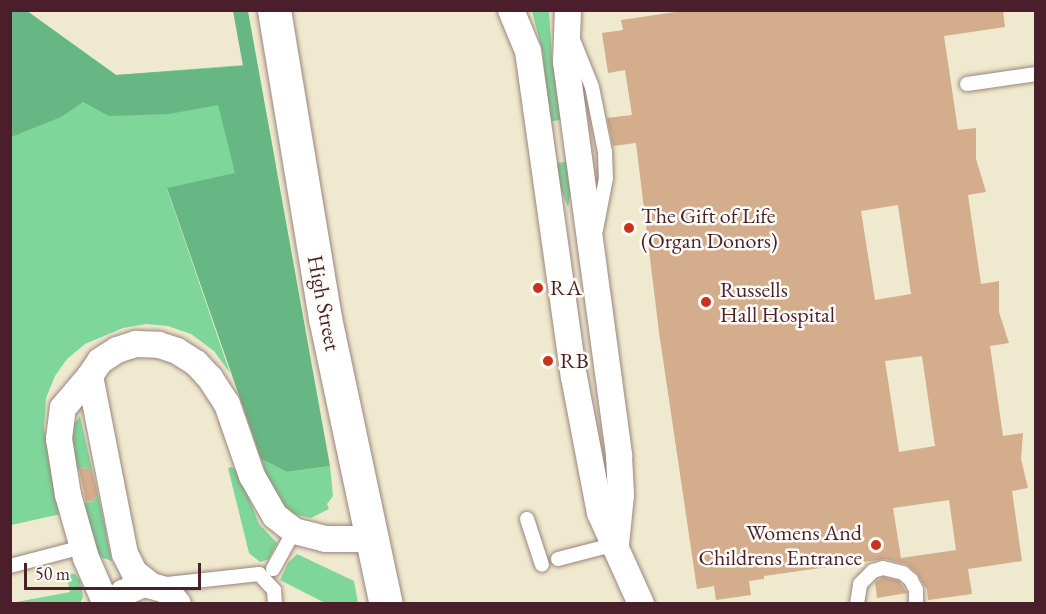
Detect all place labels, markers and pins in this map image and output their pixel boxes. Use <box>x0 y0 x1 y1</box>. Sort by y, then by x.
place label: The Gift of Life (Organ Donors) <box>641 202 778 254</box>
marker: The Gift of Life (Organ Donors) <box>622 221 636 235</box>
place label: RA <box>550 275 582 301</box>
place label: Russells Hall Hospital <box>720 276 835 328</box>
marker: RA <box>531 281 545 295</box>
marker: Russells Hall Hospital <box>697 293 715 311</box>
place label: RB <box>560 348 589 374</box>
marker: RB <box>541 354 555 368</box>
place label: Womens And Childrens Entrance <box>698 519 862 570</box>
marker: Womens And Childrens Entrance <box>867 536 885 554</box>

